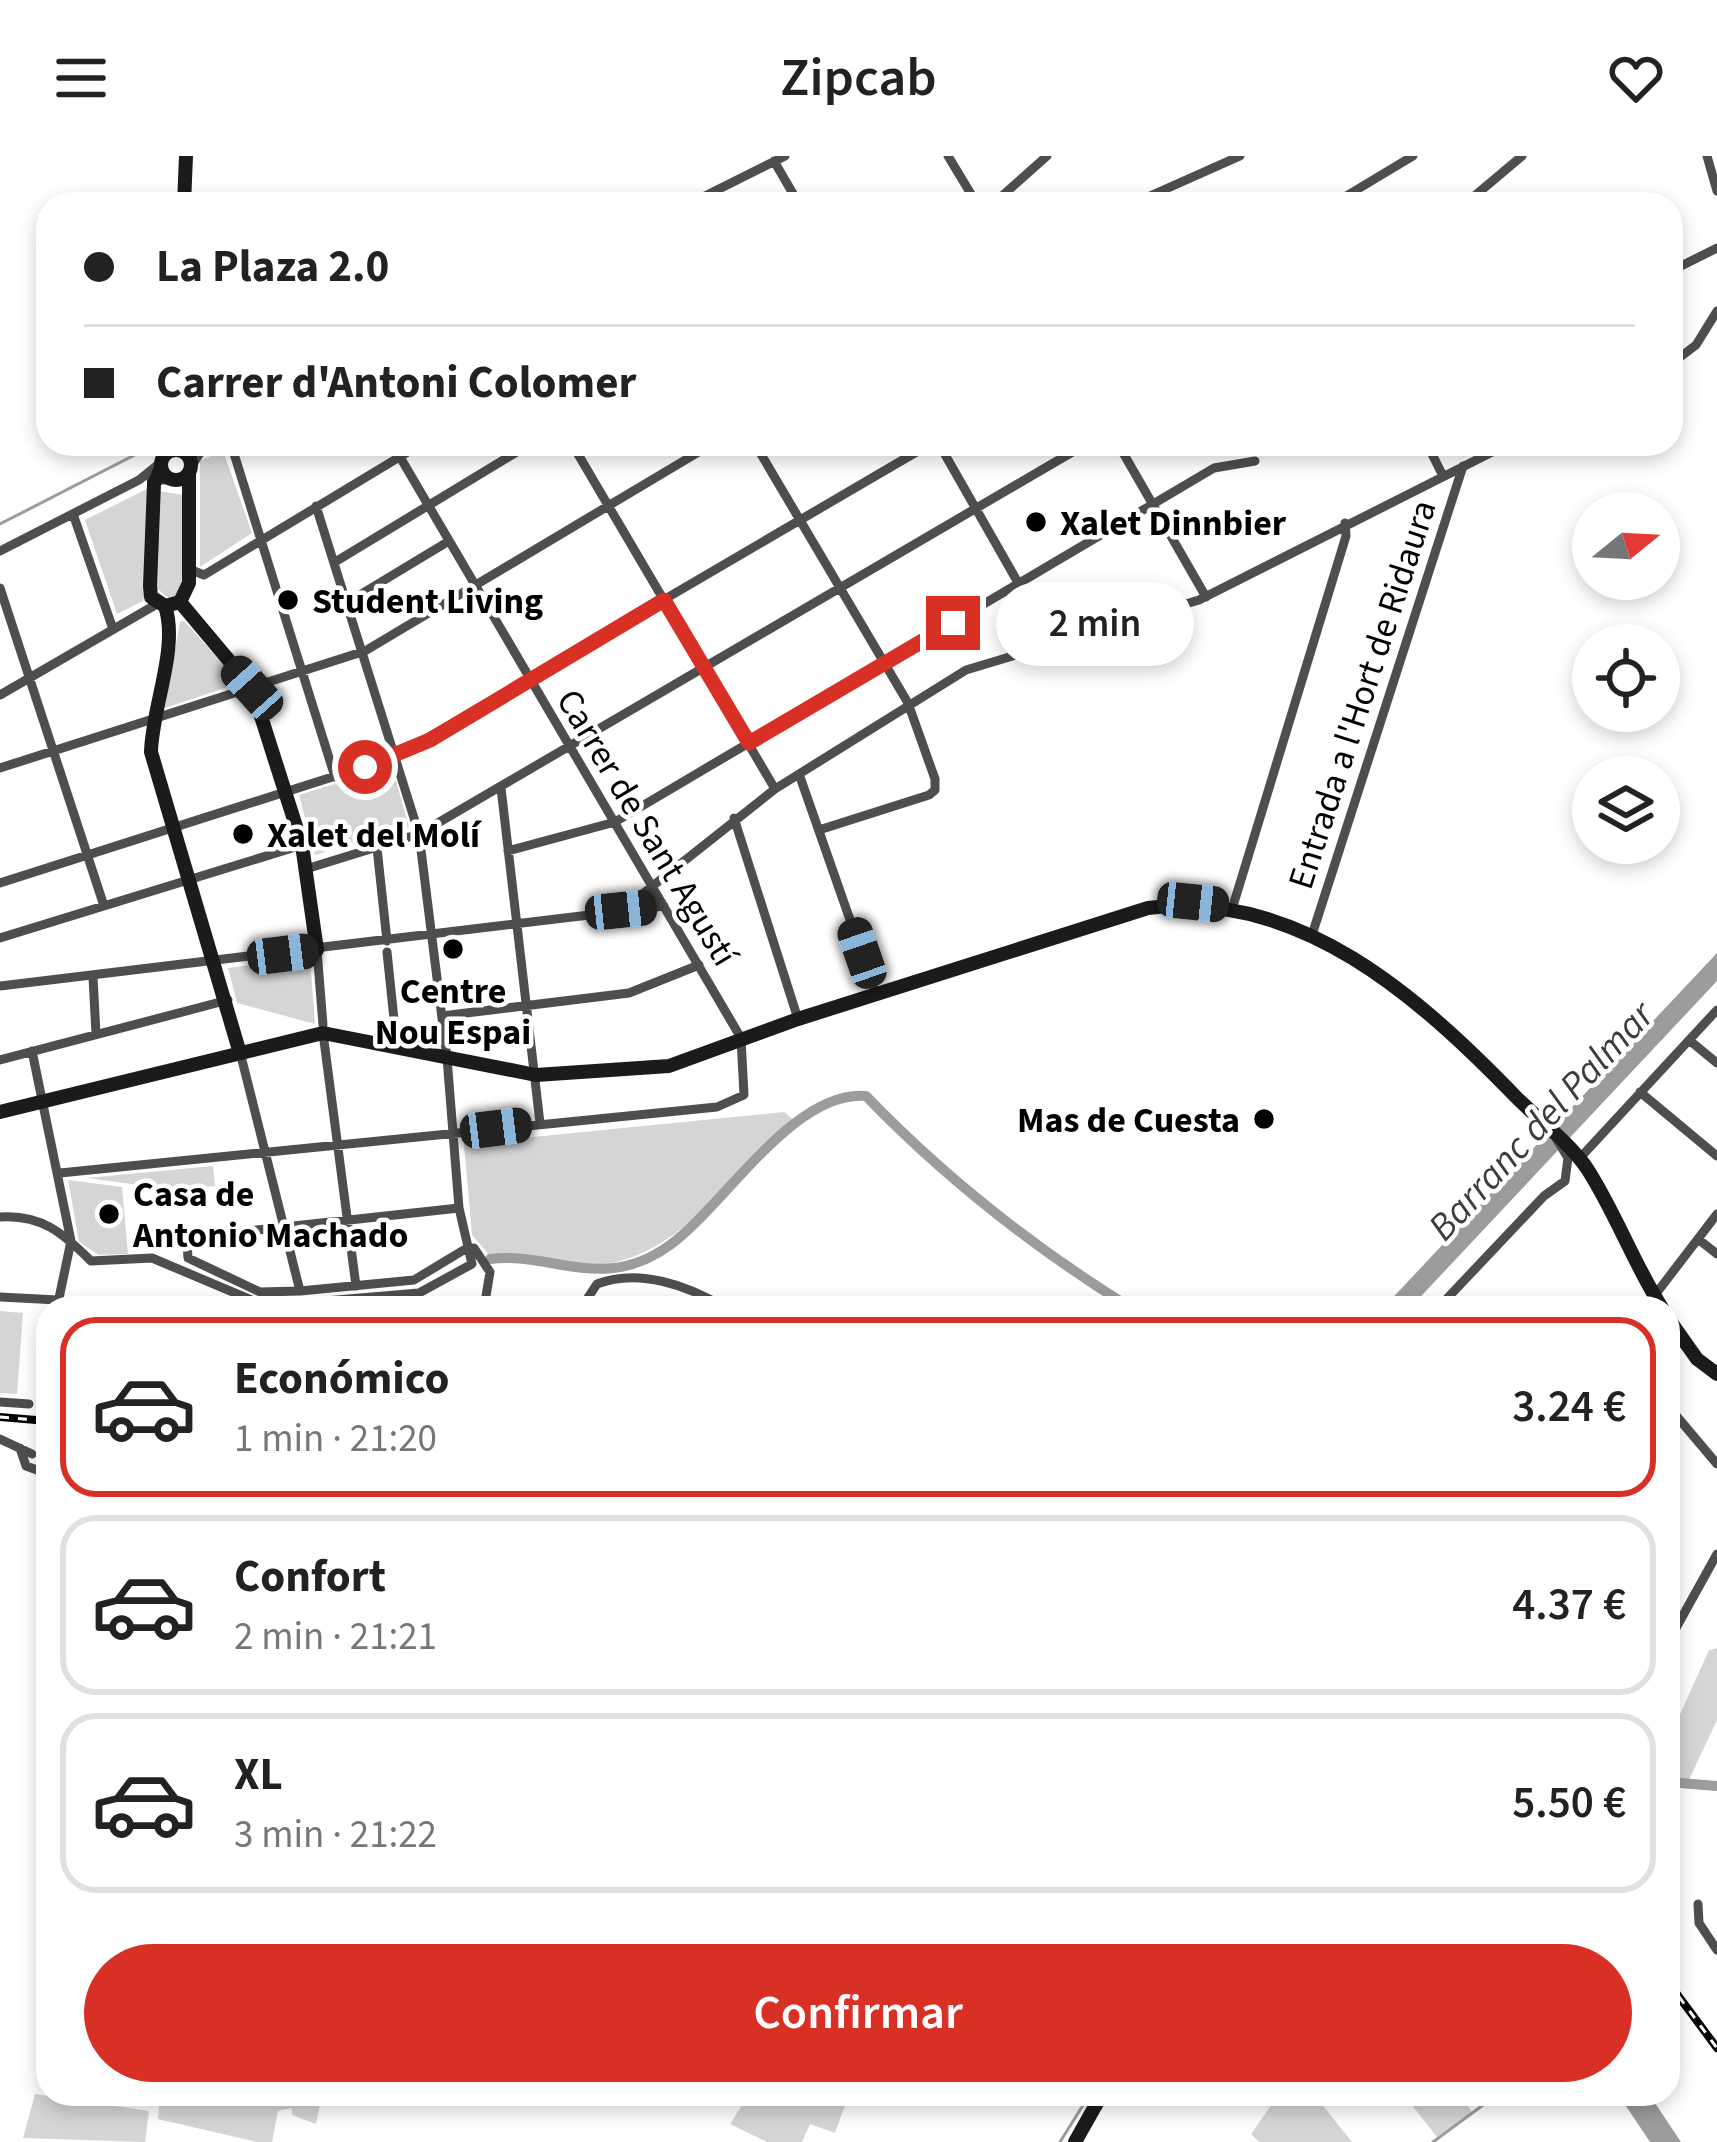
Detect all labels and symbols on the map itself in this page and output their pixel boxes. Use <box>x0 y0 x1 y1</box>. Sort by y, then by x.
north arrow <box>1572 492 1680 600</box>
street label: Entrada a l'Hort de Ridaura <box>1275 493 1449 895</box>
place label: Xalet Dinnbier <box>1060 498 1287 549</box>
marker: Xalet Dinnbier <box>1023 509 1049 535</box>
place label: Student Living <box>312 576 543 627</box>
callout: 2 min <box>995 581 1193 665</box>
marker: Student Living <box>275 587 301 613</box>
route end <box>926 596 980 650</box>
car <box>215 649 289 727</box>
street label: Carrer de Sant Agustí <box>544 680 750 977</box>
route start <box>338 740 392 794</box>
place label: Xalet del Molí <box>267 810 482 861</box>
marker: Xalet del Molí <box>230 821 256 847</box>
car <box>1155 880 1231 924</box>
car <box>583 888 659 932</box>
car <box>833 913 891 993</box>
car <box>245 932 321 976</box>
marker: Centre Nou Espai <box>440 936 466 962</box>
place label: Centre Nou Espai <box>375 966 531 1058</box>
water label: Barranc del Palmar <box>1415 988 1669 1254</box>
place label: Mas de Cuesta <box>1017 1095 1240 1146</box>
car <box>458 1106 534 1150</box>
marker: Mas de Cuesta <box>1251 1106 1277 1132</box>
place label: Casa de Antonio Machado <box>132 1169 408 1261</box>
marker: Casa de Antonio Machado <box>96 1201 122 1227</box>

